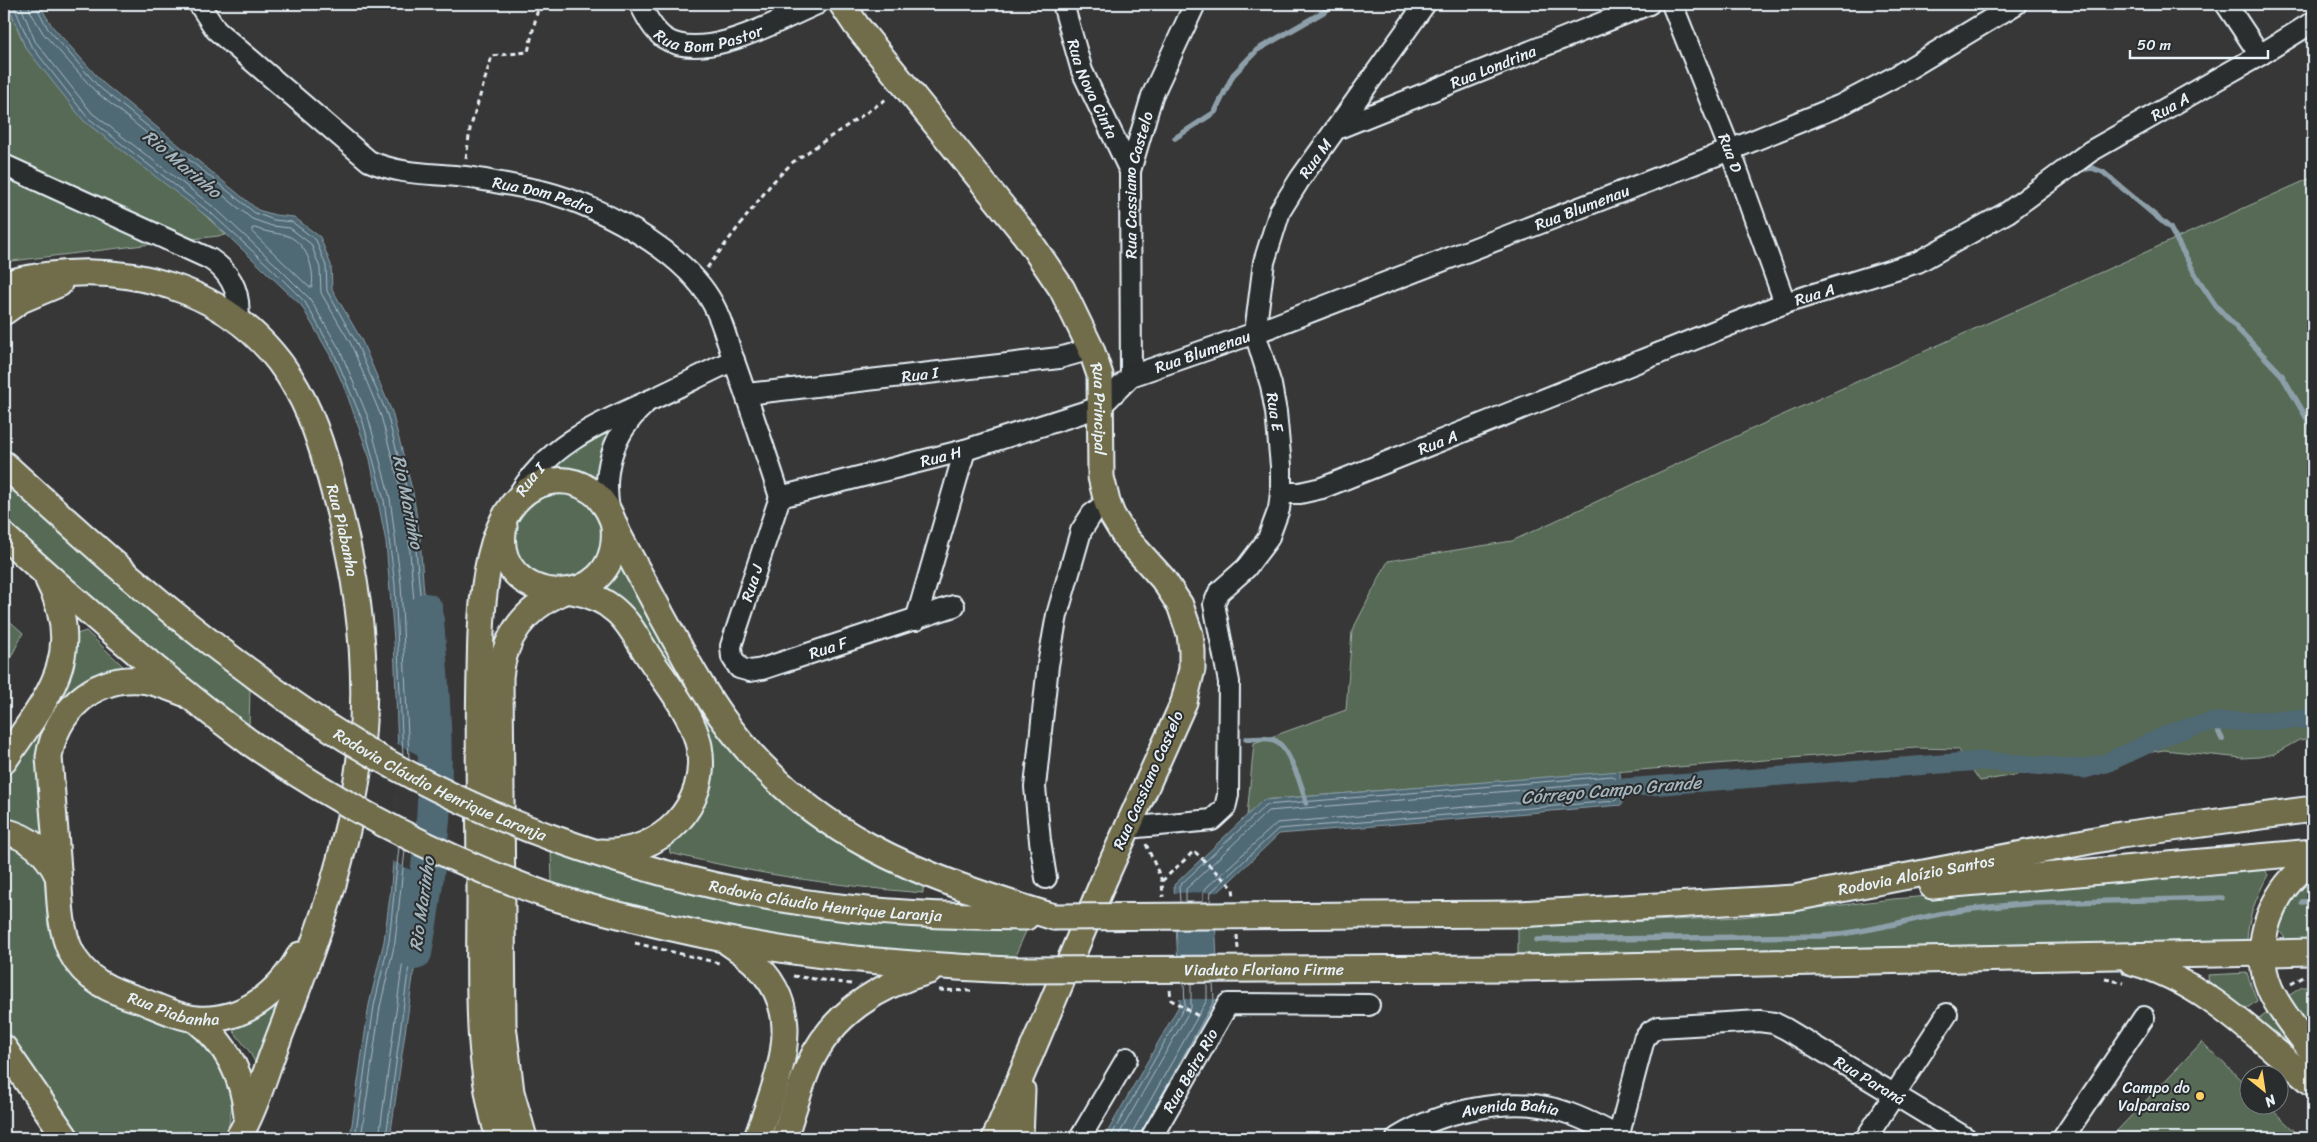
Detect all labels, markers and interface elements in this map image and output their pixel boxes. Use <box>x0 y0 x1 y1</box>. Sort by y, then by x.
street label: Rua Bom Pastor <box>654 14 766 34</box>
text: Rua Bom Pastor <box>647 15 768 61</box>
scale bar <box>2130 28 2267 60</box>
text: 50 m <box>2137 32 2172 58</box>
street label: Rua Nova Cinta <box>1059 35 1127 144</box>
street label: Rua Londrina <box>1446 36 1541 97</box>
street label: Rua A <box>2145 83 2195 129</box>
street label: Rua Cassiano Castelo <box>1115 108 1161 259</box>
water label: Rio Marinho <box>135 121 230 208</box>
street label: Rua D <box>1710 129 1752 177</box>
street label: Rua M <box>1290 131 1340 184</box>
street label: Rua Dom Pedro <box>490 167 599 222</box>
street label: Rua Blumenau <box>1530 175 1634 239</box>
street label: Rua A <box>1791 274 1838 314</box>
street label: Rua Blumenau <box>1151 321 1255 381</box>
street label: Rua I <box>900 357 941 391</box>
street label: Rua Principal <box>1082 358 1115 456</box>
street label: Rua E <box>1258 390 1293 435</box>
street label: Rua A <box>1413 421 1462 463</box>
street label: Rua H <box>917 437 965 475</box>
water label: Rio Marinho <box>383 452 433 553</box>
street label: Rua I <box>507 454 553 502</box>
street label: Rua Piabanha <box>318 481 368 579</box>
street label: Rua J <box>732 560 772 606</box>
street label: Rua F <box>805 627 852 667</box>
street label: Rua Cassiano Castelo <box>1104 706 1192 854</box>
street label: Rodovia Cláudio Henrique Laranja <box>328 720 552 849</box>
water label: Córrego Campo Grande <box>1520 766 1704 814</box>
street label: Rodovia Aloízio Santos <box>1835 845 1998 904</box>
water label: Rio Marinho <box>400 853 445 953</box>
street label: Rodovia Cláudio Henrique Laranja <box>706 870 944 930</box>
street label: Viaduto Floriano Firme <box>1184 954 1344 984</box>
street label: Rua Piabanha <box>124 983 221 1034</box>
street label: Rua Beira Rio <box>1154 1022 1226 1118</box>
street label: Rua Paraná <box>1829 1047 1912 1113</box>
north arrow <box>2240 1064 2290 1114</box>
place label: Campo do Valparaiso <box>2118 1073 2190 1120</box>
text: N <box>2260 1087 2282 1114</box>
street label: Avenida Bahia <box>1457 1090 1563 1126</box>
marker: Campo do Valparaiso <box>2194 1090 2206 1102</box>

